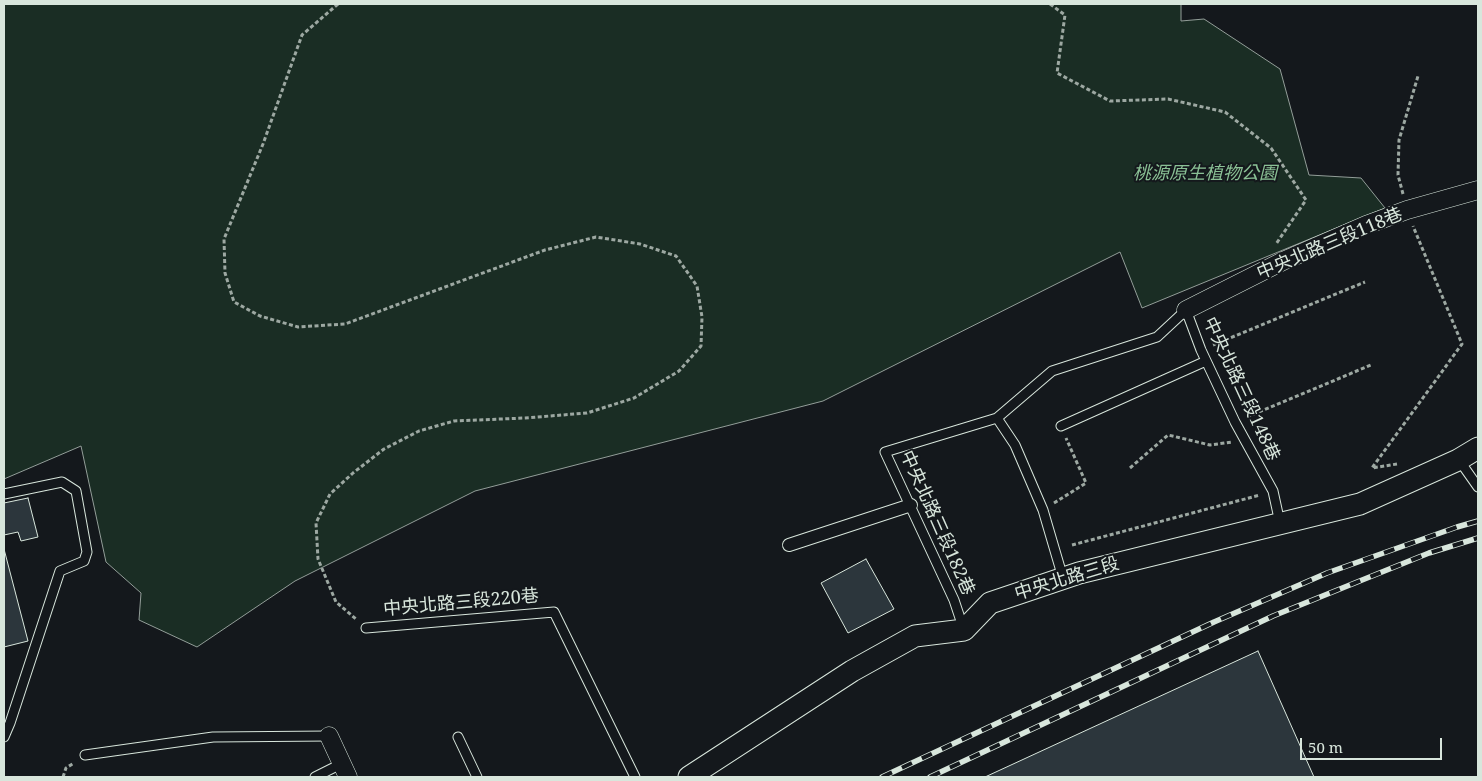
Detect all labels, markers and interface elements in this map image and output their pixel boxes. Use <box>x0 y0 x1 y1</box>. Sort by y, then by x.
park label: 桃源原生植物公園 <box>1133 163 1277 185</box>
street label: 中央北路三段118巷 <box>1254 204 1406 284</box>
street label: 中央北路三段148巷 <box>1198 314 1284 464</box>
street label: 中央北路三段182巷 <box>895 447 979 599</box>
street label: 中央北路三段 <box>1012 553 1122 605</box>
street label: 中央北路三段220巷 <box>382 585 540 621</box>
scale bar <box>1302 728 1444 760</box>
text: 50 m <box>1308 737 1343 757</box>

